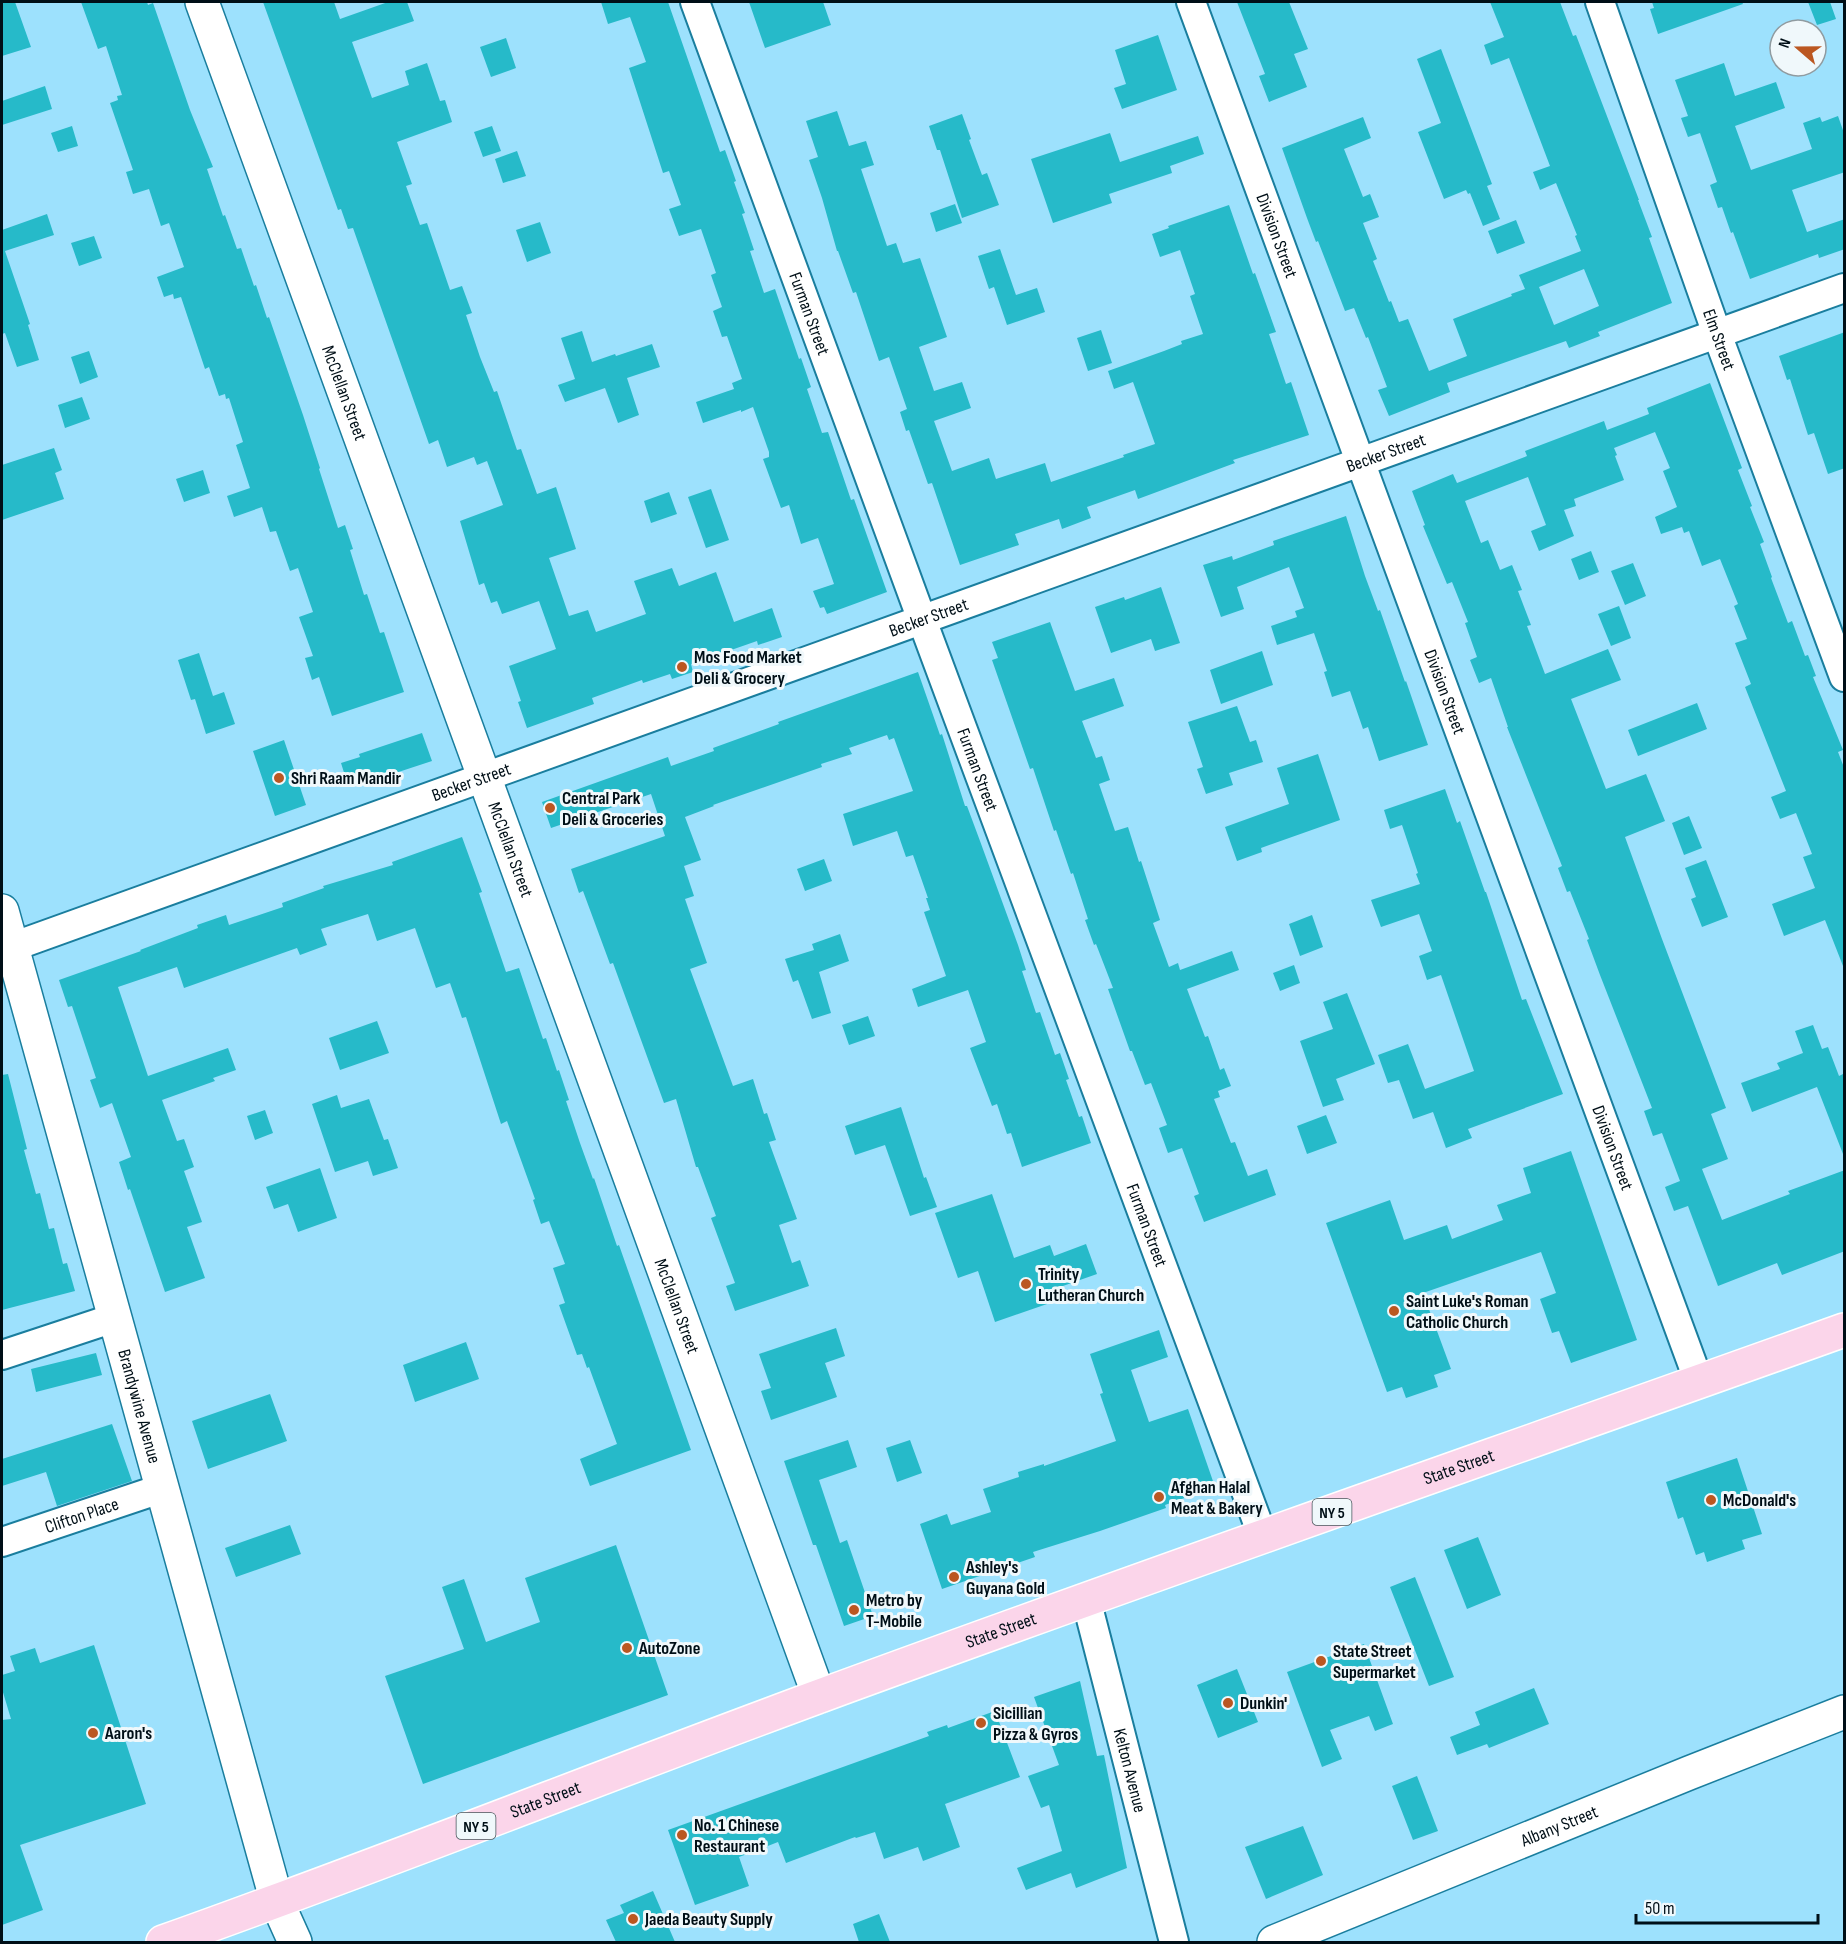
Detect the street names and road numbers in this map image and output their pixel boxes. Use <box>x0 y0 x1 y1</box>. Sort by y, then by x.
street label: Division Street <box>1251 191 1302 281</box>
street label: Furman Street <box>784 270 834 359</box>
street label: Elm Street <box>1698 306 1740 374</box>
street label: McClellan Street <box>317 343 371 444</box>
street label: Becker Street <box>1344 429 1429 477</box>
street label: Becker Street <box>886 594 971 642</box>
street label: Division Street <box>1419 647 1470 738</box>
street label: Furman Street <box>952 726 1002 815</box>
street label: Becker Street <box>429 758 514 806</box>
street label: McClellan Street <box>483 799 537 901</box>
street label: Division Street <box>1587 1103 1638 1194</box>
street label: Furman Street <box>1122 1181 1172 1270</box>
street label: McClellan Street <box>650 1256 704 1357</box>
street label: Brandywine Avenue <box>113 1347 165 1466</box>
street label: State Street <box>1421 1445 1497 1490</box>
street label: Clifton Place <box>42 1494 122 1538</box>
road number: NY 5 <box>1312 1499 1352 1525</box>
street label: State Street <box>963 1608 1040 1653</box>
street label: Kelton Avenue <box>1109 1726 1150 1815</box>
street label: State Street <box>507 1777 584 1823</box>
street label: Albany Street <box>1517 1801 1601 1852</box>
road number: NY 5 <box>456 1813 496 1839</box>

